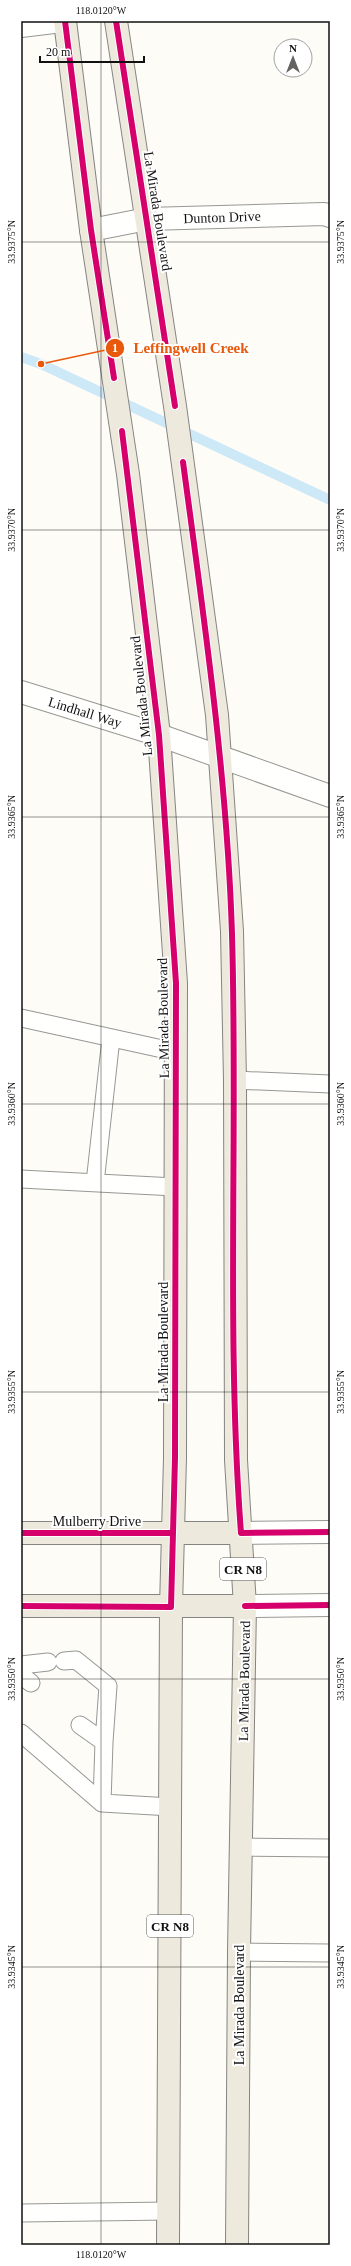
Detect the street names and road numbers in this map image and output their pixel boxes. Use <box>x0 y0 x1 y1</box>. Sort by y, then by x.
street label: La Mirada Boulevard <box>141 150 174 272</box>
street label: Dunton Drive <box>183 209 261 226</box>
street label: La Mirada Boulevard <box>128 635 155 757</box>
street label: Lindhall Way <box>46 694 123 731</box>
street label: La Mirada Boulevard <box>155 958 172 1078</box>
street label: La Mirada Boulevard <box>156 1282 171 1402</box>
street label: Mulberry Drive <box>53 1514 141 1529</box>
road number: CR N8 <box>220 1558 266 1580</box>
street label: La Mirada Boulevard <box>236 1621 253 1741</box>
road number: CR N8 <box>147 1915 193 1937</box>
street label: La Mirada Boulevard <box>232 1945 247 2065</box>

